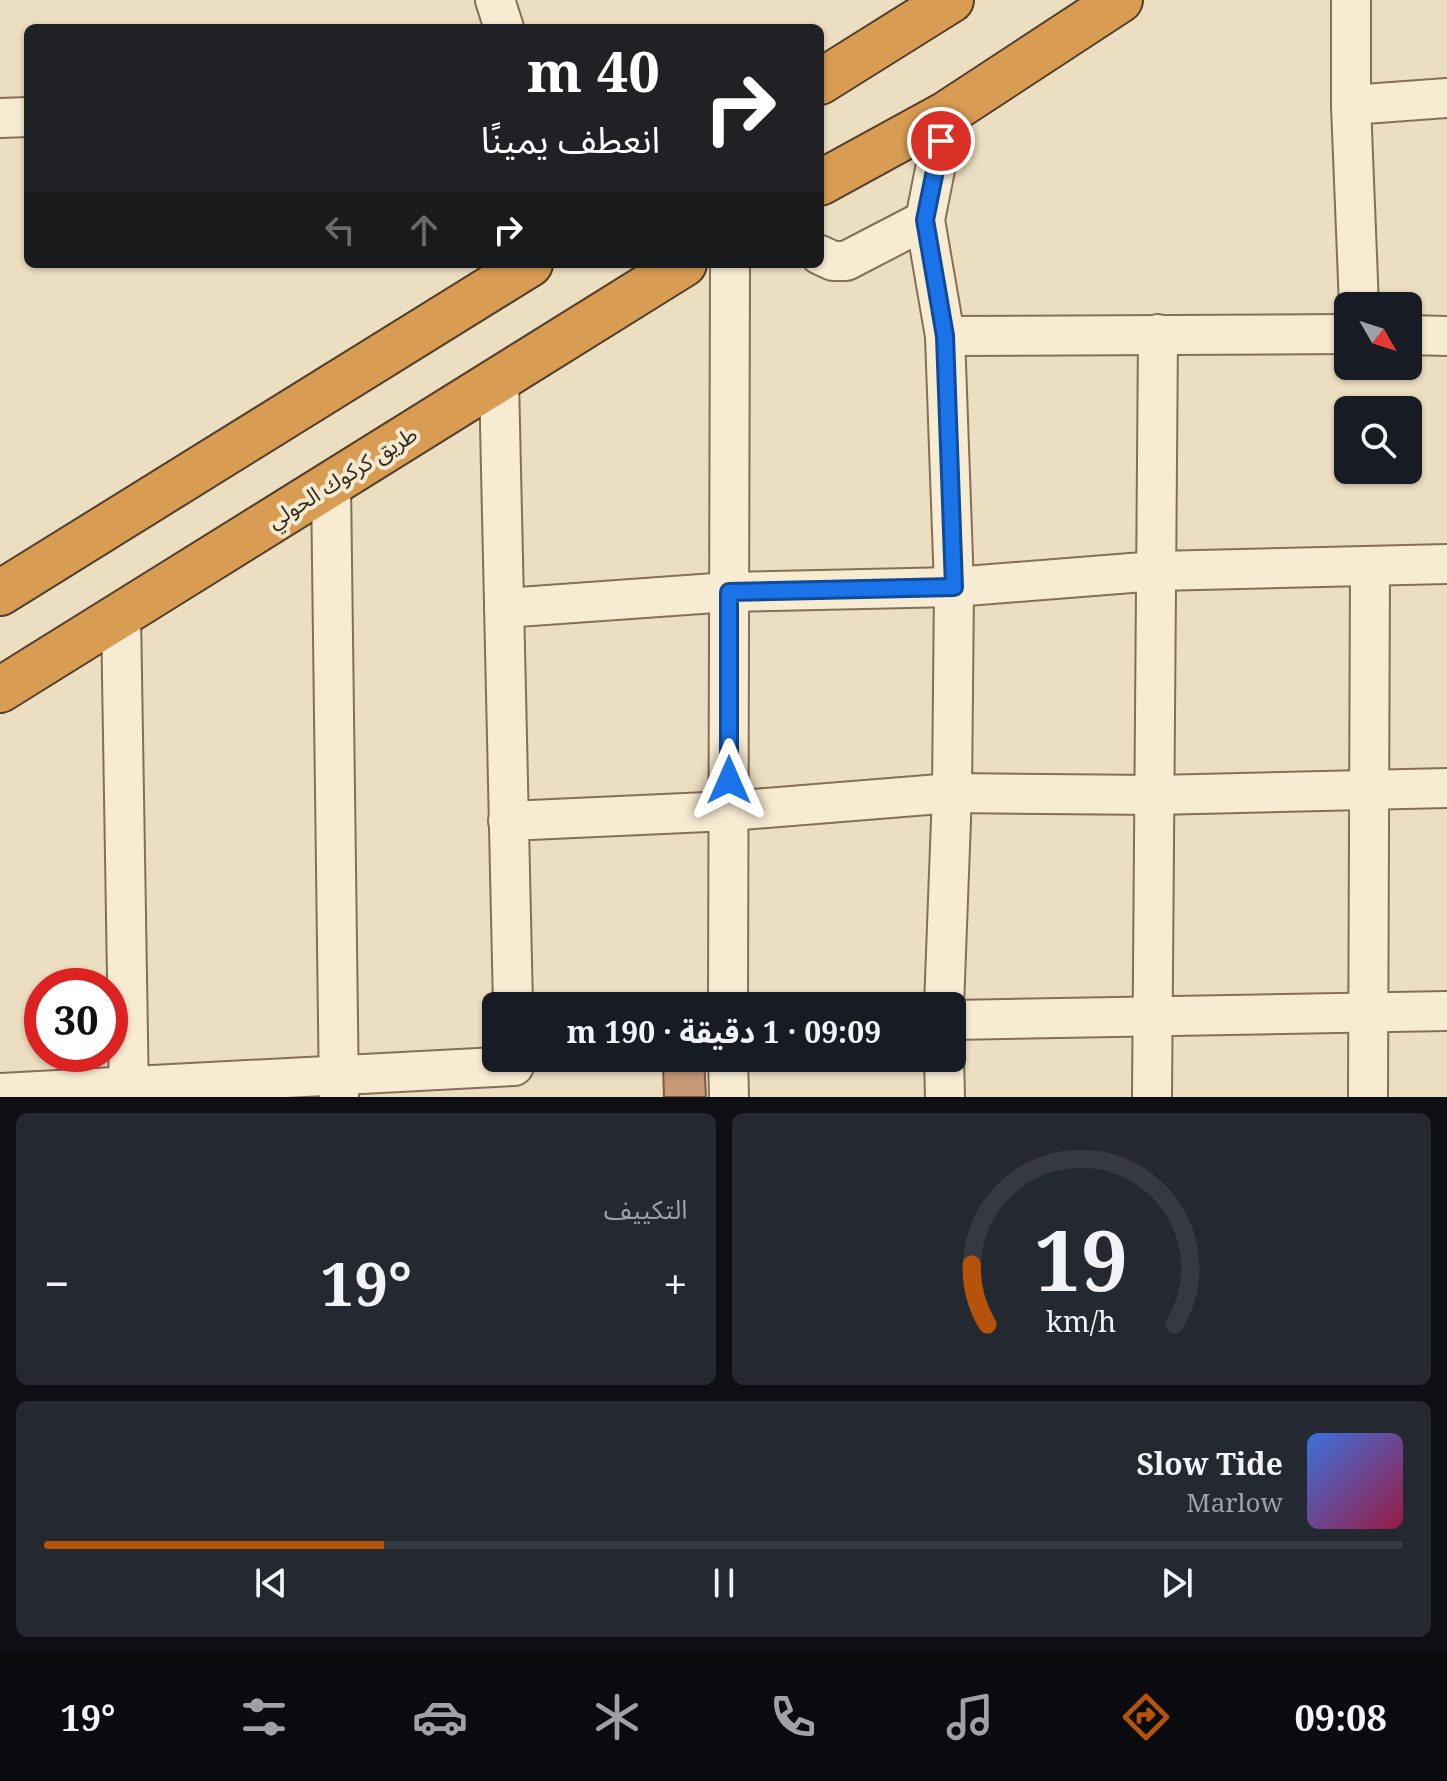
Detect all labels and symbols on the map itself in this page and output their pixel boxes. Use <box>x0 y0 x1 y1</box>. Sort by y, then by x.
pin <box>907 107 975 175</box>
north arrow <box>1334 292 1422 380</box>
street label: طريق كركوك الحولي <box>261 418 424 537</box>
position arrow <box>687 738 771 822</box>
speed limit sign: 30 <box>24 968 128 1072</box>

